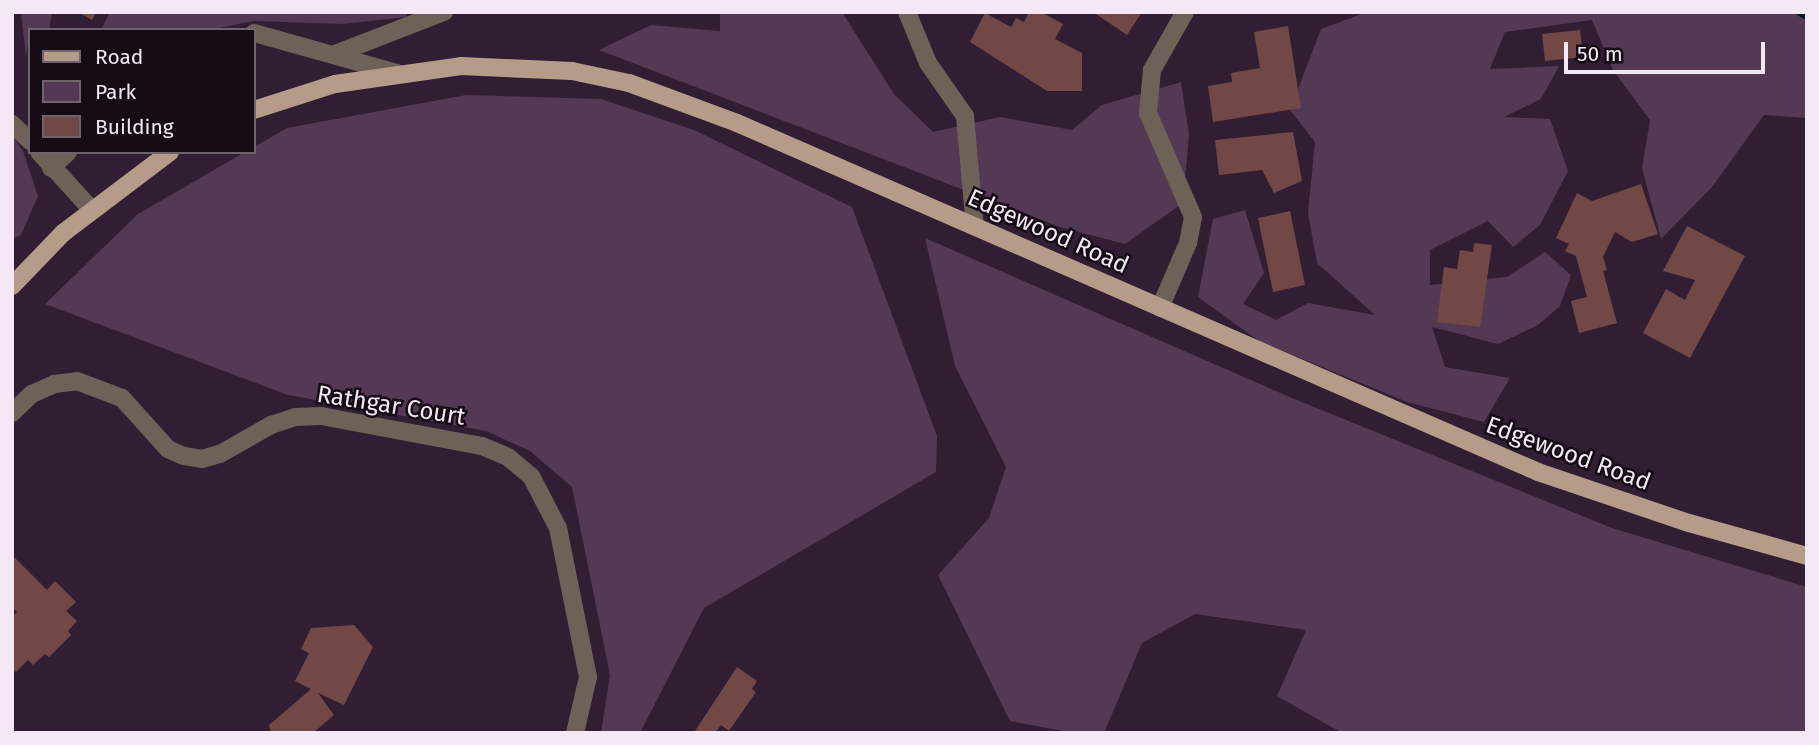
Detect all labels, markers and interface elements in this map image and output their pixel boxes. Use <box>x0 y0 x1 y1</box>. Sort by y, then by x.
legend <box>28 28 256 154</box>
scale bar <box>1567 28 1768 72</box>
text: 50 m <box>1577 41 1623 67</box>
text: Road <box>95 44 143 70</box>
text: Park <box>95 79 136 105</box>
text: Building <box>95 114 174 140</box>
street label: Edgewood Road <box>963 184 1133 280</box>
street label: Rathgar Court <box>315 380 467 432</box>
street label: Edgewood Road <box>1482 411 1654 497</box>

